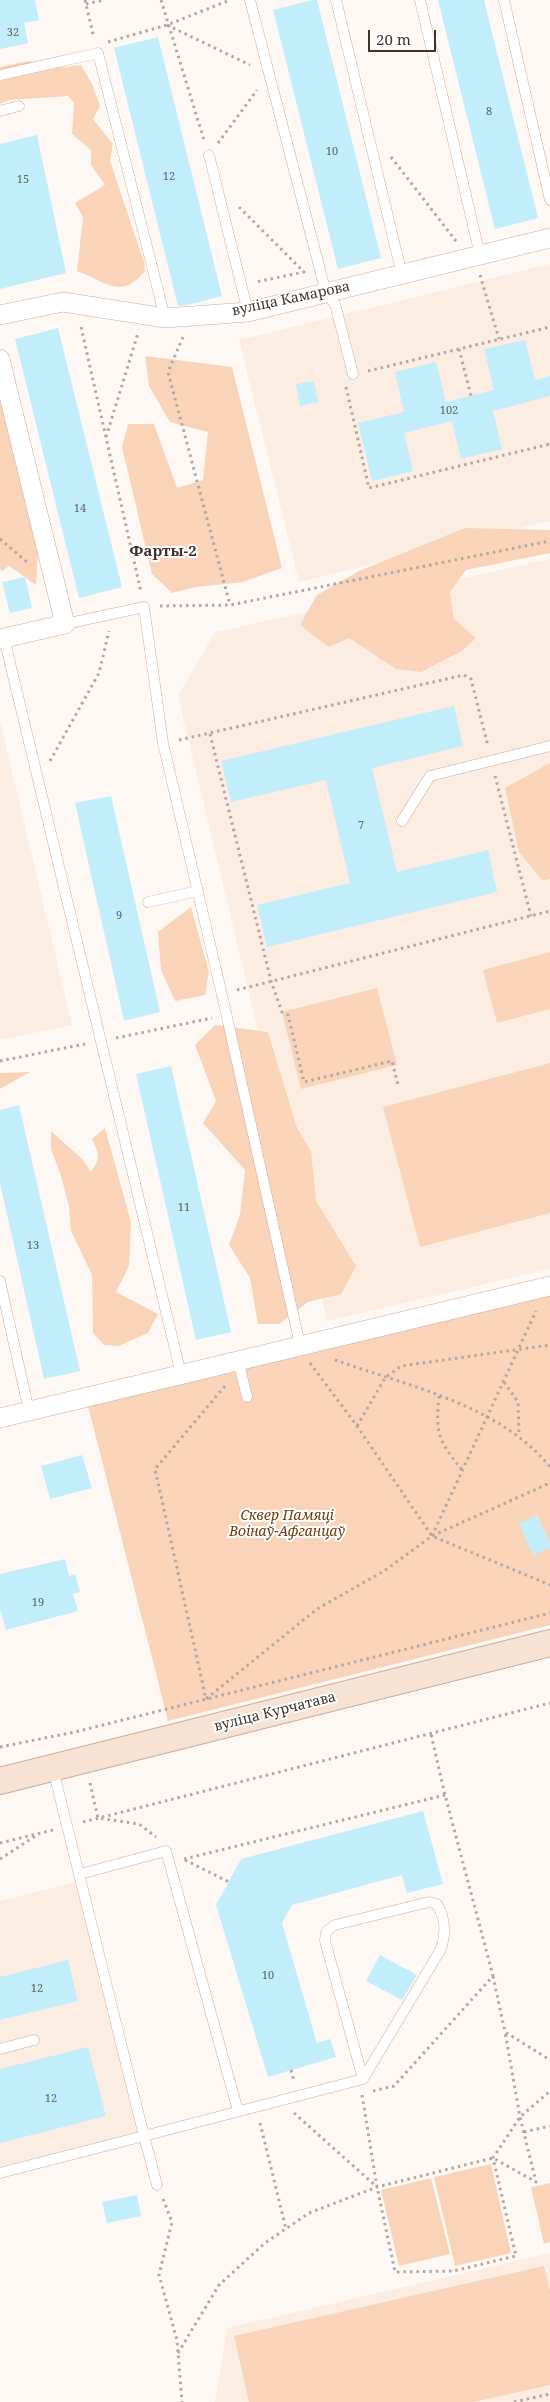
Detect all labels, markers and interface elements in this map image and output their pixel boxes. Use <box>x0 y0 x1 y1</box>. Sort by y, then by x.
scale bar <box>370 20 438 52</box>
house number: 32 <box>7 26 19 40</box>
text: 20 m <box>376 29 411 49</box>
house number: 8 <box>486 105 492 119</box>
house number: 10 <box>326 145 338 159</box>
house number: 12 <box>163 170 175 184</box>
house number: 15 <box>17 173 29 187</box>
street label: вуліца Камарова <box>231 278 351 320</box>
house number: 102 <box>440 404 458 418</box>
house number: 14 <box>74 502 86 516</box>
district label: Фарты-2 <box>129 543 197 561</box>
house number: 7 <box>358 819 364 833</box>
house number: 9 <box>116 909 122 923</box>
house number: 11 <box>178 1201 190 1215</box>
house number: 13 <box>27 1239 39 1253</box>
park label: Сквер Памяці Воінаў-Афганцаў <box>229 1508 345 1540</box>
house number: 19 <box>32 1596 44 1610</box>
street label: вуліца Курчатава <box>212 1689 338 1735</box>
house number: 10 <box>262 1969 274 1983</box>
house number: 12 <box>31 1982 43 1996</box>
house number: 12 <box>45 2092 57 2106</box>

